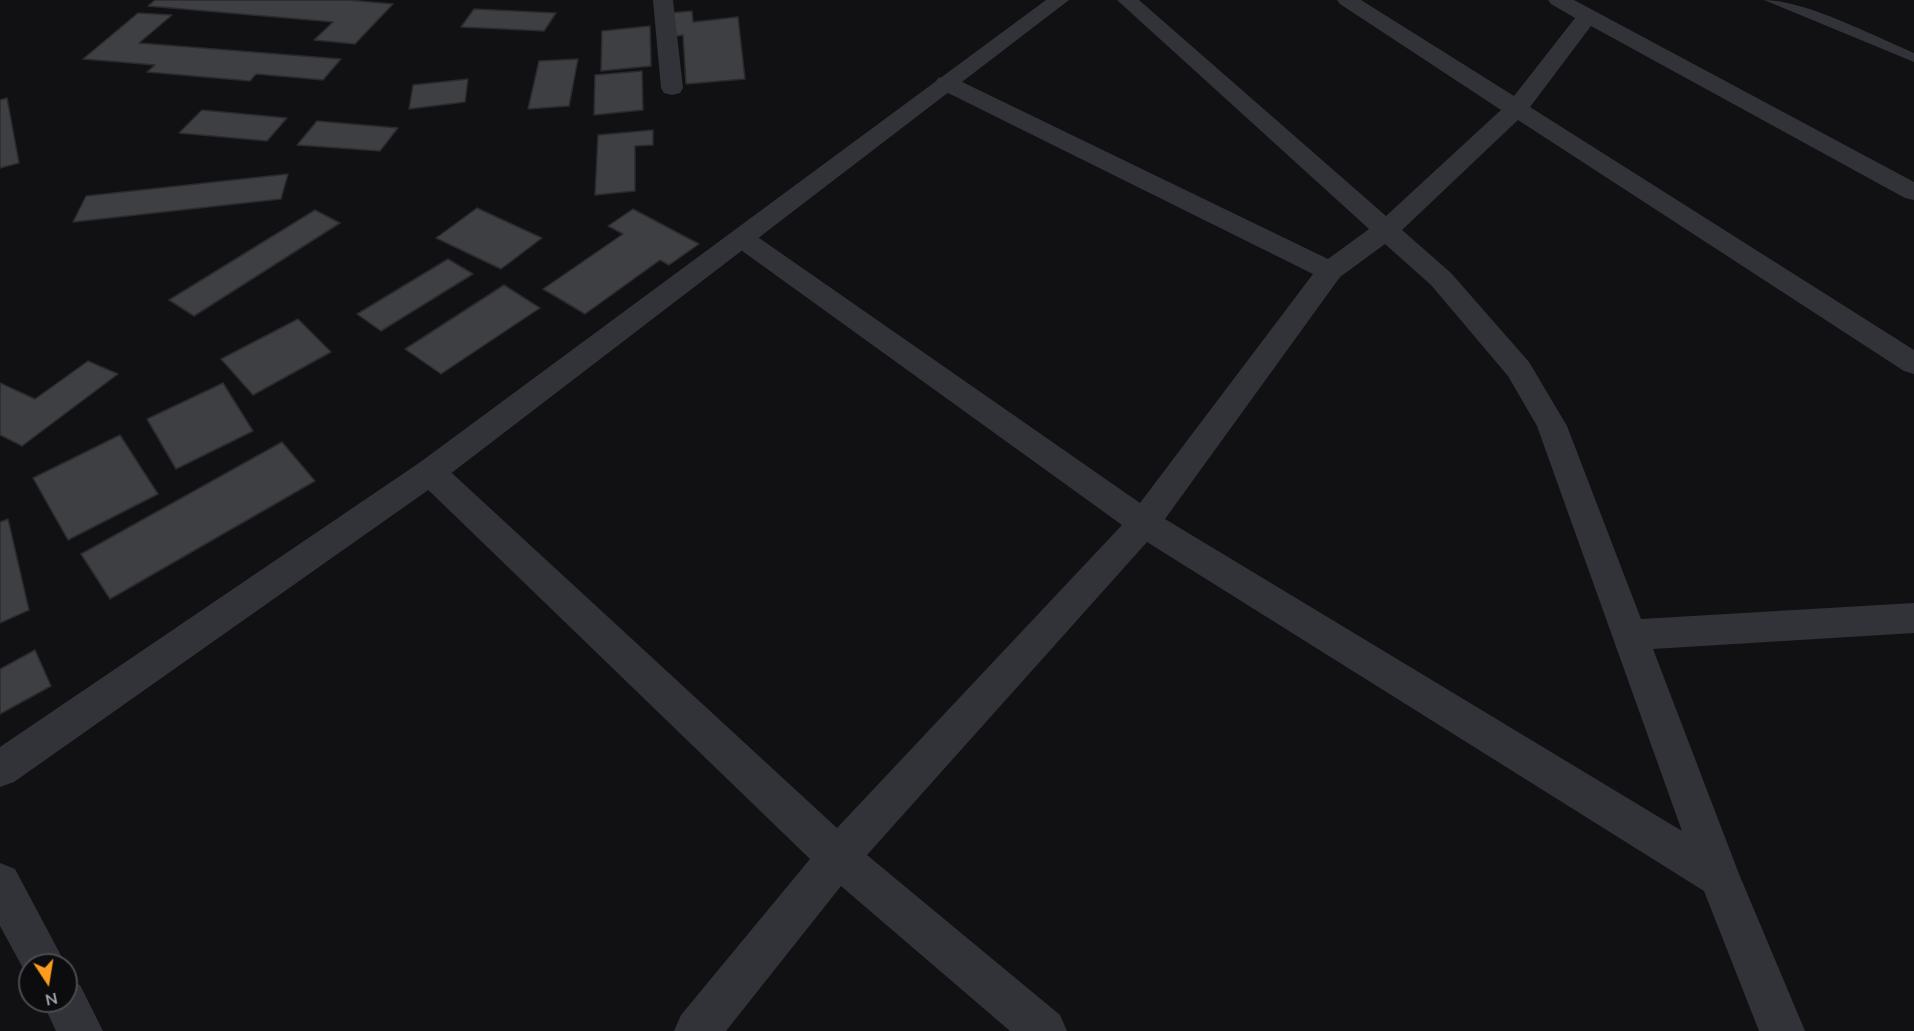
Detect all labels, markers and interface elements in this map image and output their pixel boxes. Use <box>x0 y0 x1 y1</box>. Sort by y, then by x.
north arrow <box>18 953 78 1013</box>
text: N <box>43 987 59 1011</box>

